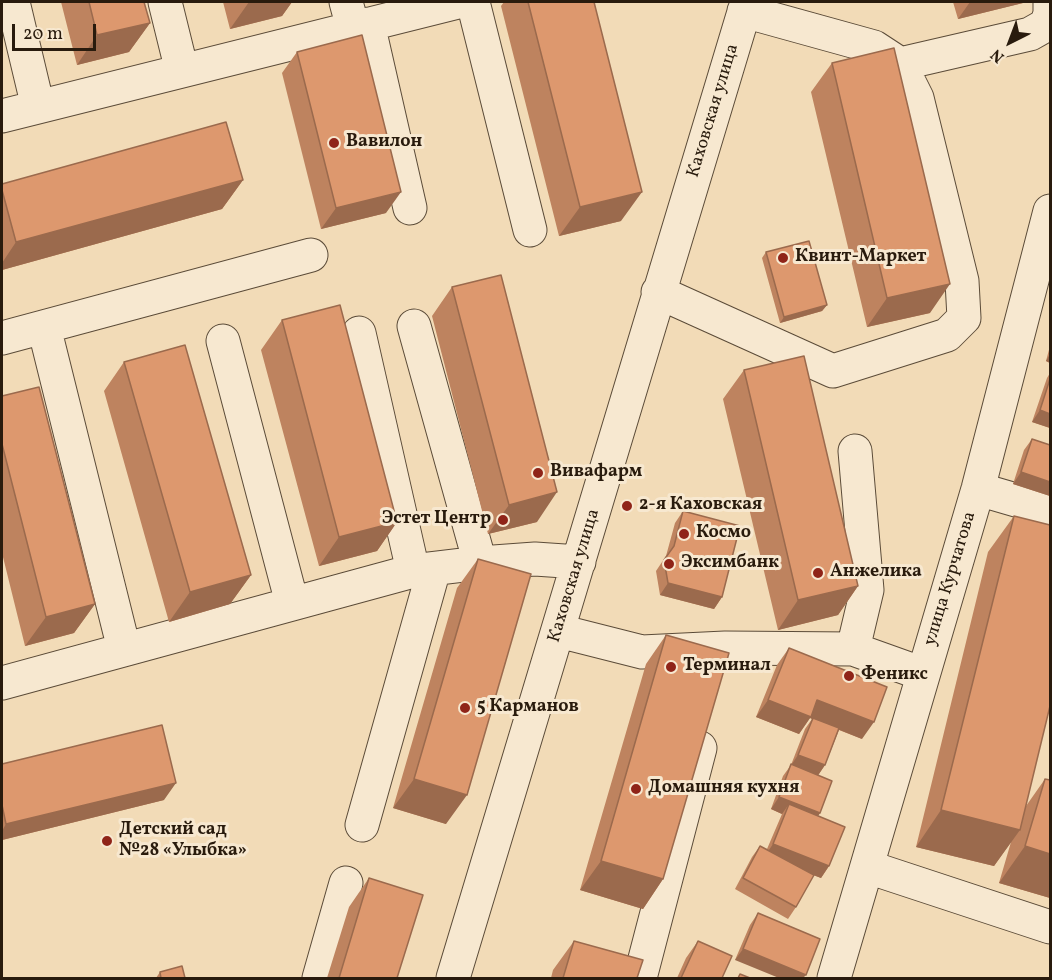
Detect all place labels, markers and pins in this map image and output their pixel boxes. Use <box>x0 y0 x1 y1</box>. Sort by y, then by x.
place label: Вавилон <box>346 132 422 154</box>
marker: Вавилон <box>327 136 341 150</box>
place label: Квинт-Маркет <box>795 247 926 269</box>
marker: Квинт-Маркет <box>776 251 790 265</box>
place label: Вивафарм <box>550 462 642 484</box>
marker: Вивафарм <box>531 466 545 480</box>
place label: 2-я Каховская <box>639 495 762 517</box>
marker: 2-я Каховская <box>620 499 634 513</box>
place label: Эстет Центр <box>382 509 491 531</box>
marker: Эстет Центр <box>496 513 510 527</box>
place label: Космо <box>696 523 751 545</box>
marker: Космо <box>677 527 691 541</box>
place label: Эксимбанк <box>681 553 779 575</box>
marker: Эксимбанк <box>662 557 676 571</box>
place label: Анжелика <box>830 562 922 584</box>
marker: Анжелика <box>811 566 825 580</box>
place label: Терминал <box>683 656 771 678</box>
marker: Терминал <box>664 660 678 674</box>
place label: Феникс <box>861 665 928 687</box>
marker: Феникс <box>842 669 856 683</box>
place label: 5 Карманов <box>477 697 579 719</box>
marker: 5 Карманов <box>458 701 472 715</box>
place label: Домашняя кухня <box>648 778 800 800</box>
marker: Домашняя кухня <box>629 782 643 796</box>
place label: Детский сад №28 «Улыбка» <box>119 820 247 862</box>
marker: Детский сад №28 «Улыбка» <box>100 834 114 848</box>

